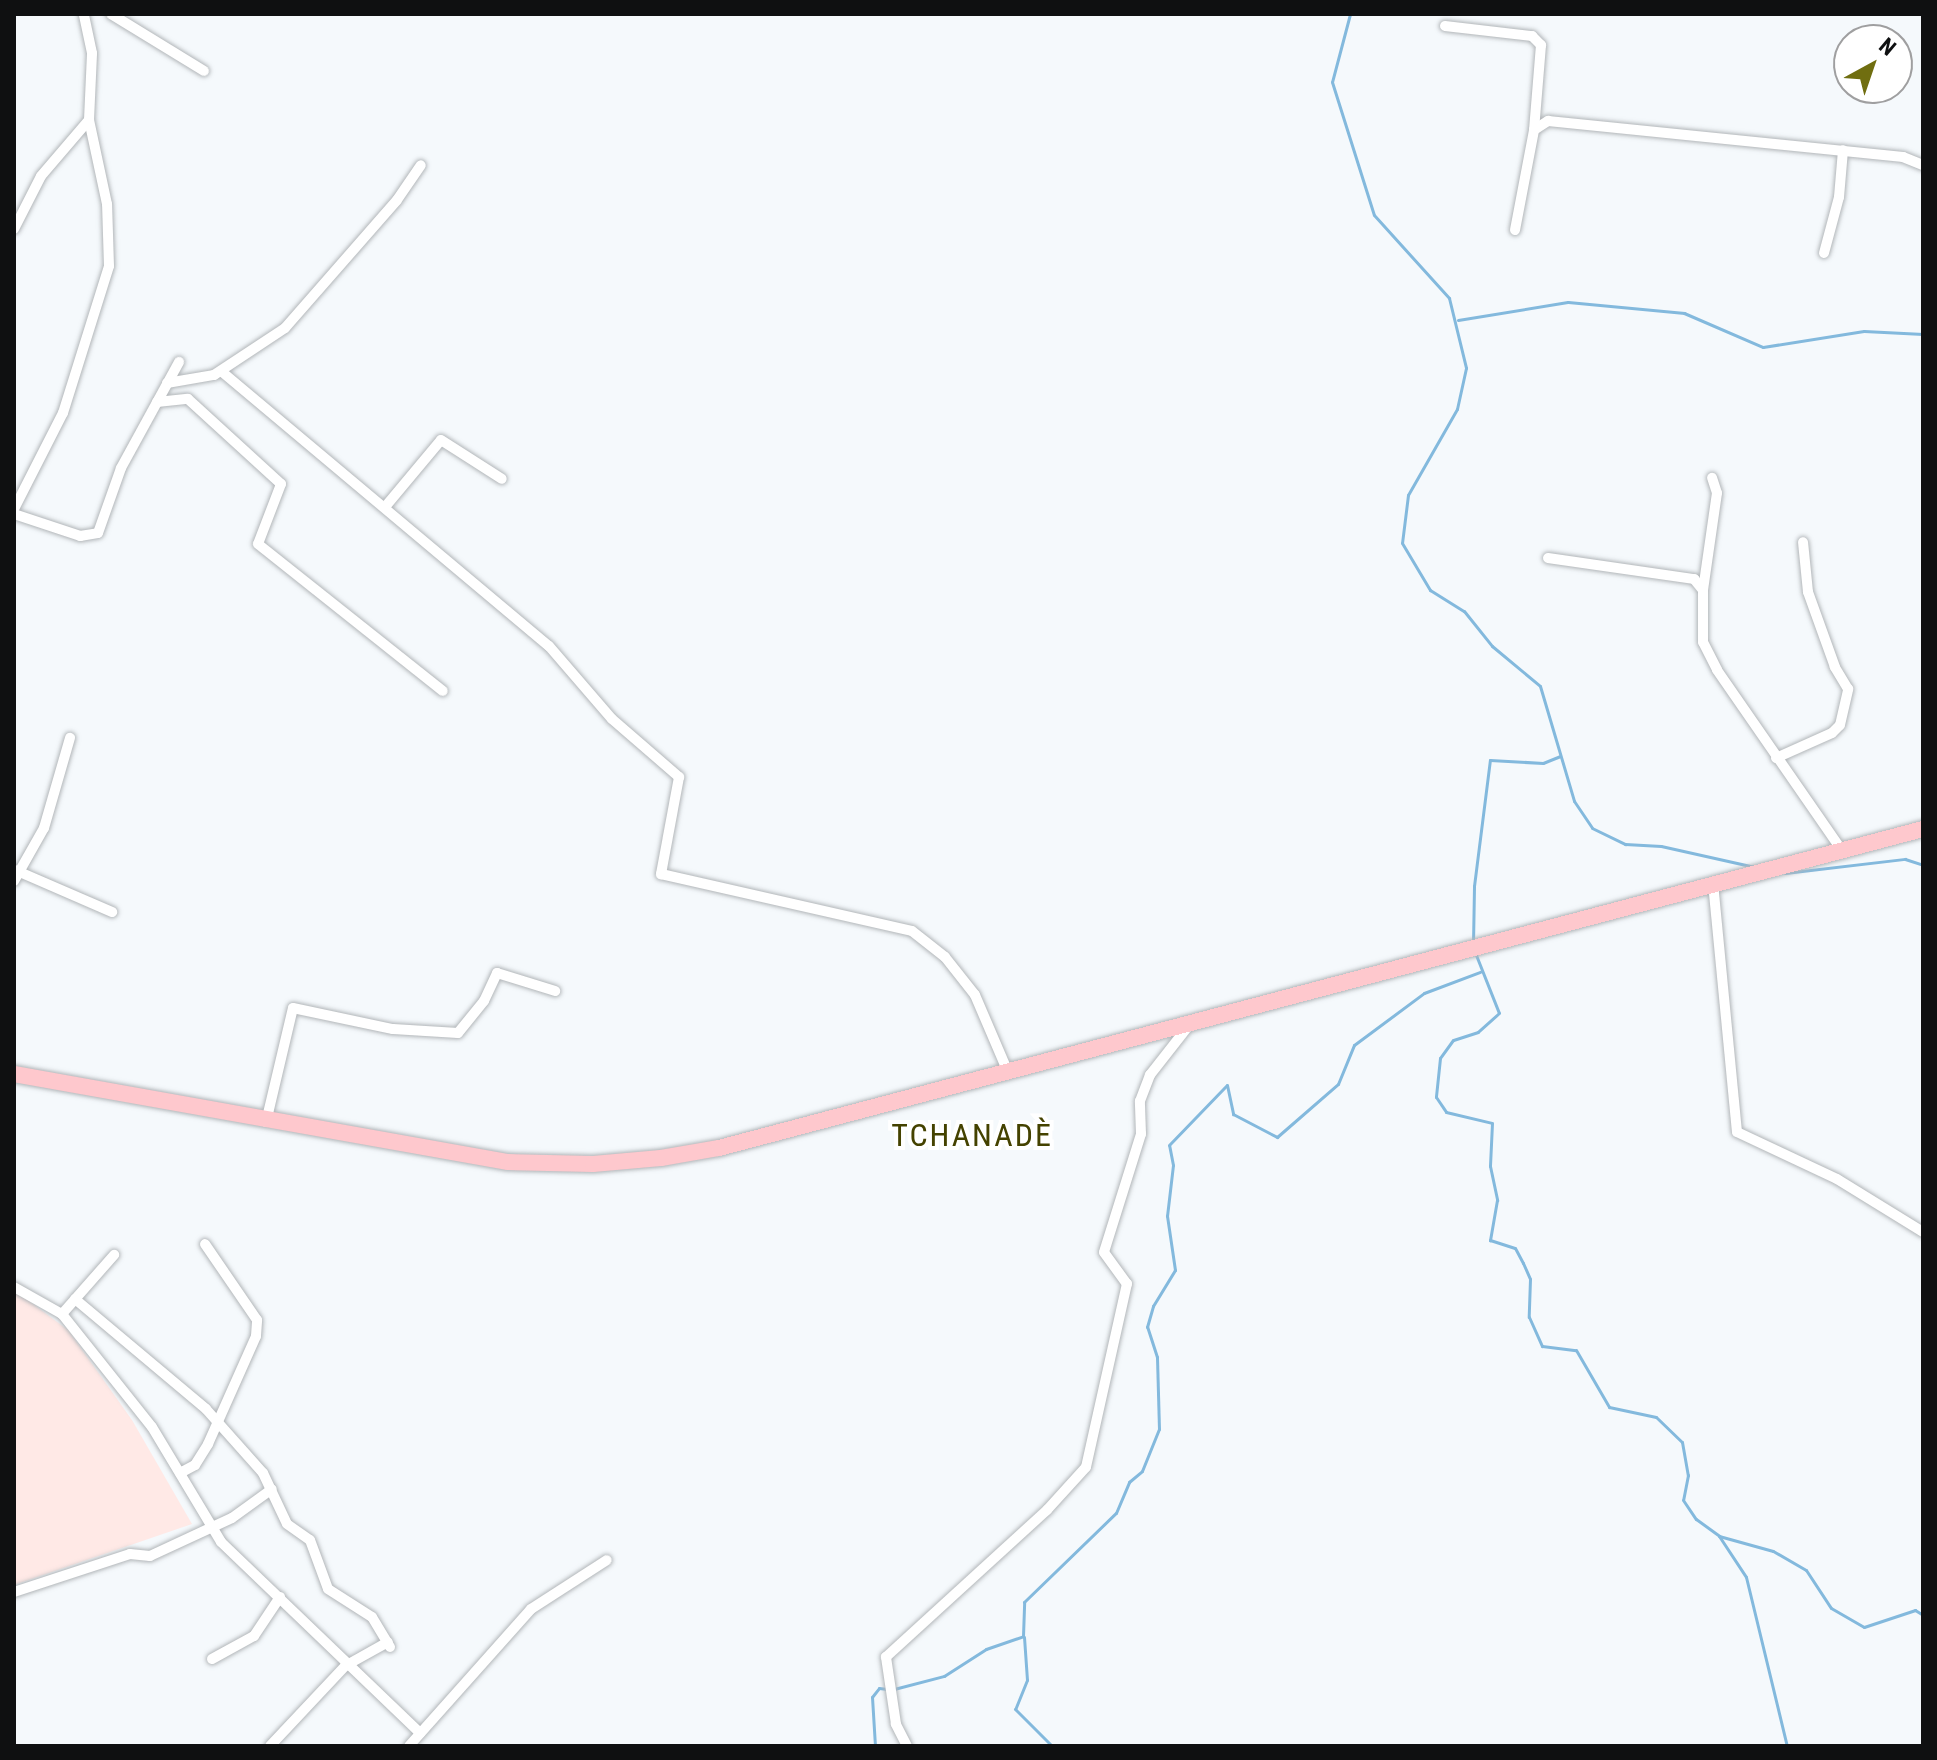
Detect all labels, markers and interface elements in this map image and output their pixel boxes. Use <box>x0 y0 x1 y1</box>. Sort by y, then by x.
north arrow <box>1833 24 1913 104</box>
text: N <box>1874 33 1901 61</box>
district label: TCHANADÈ <box>891 1116 1053 1154</box>

